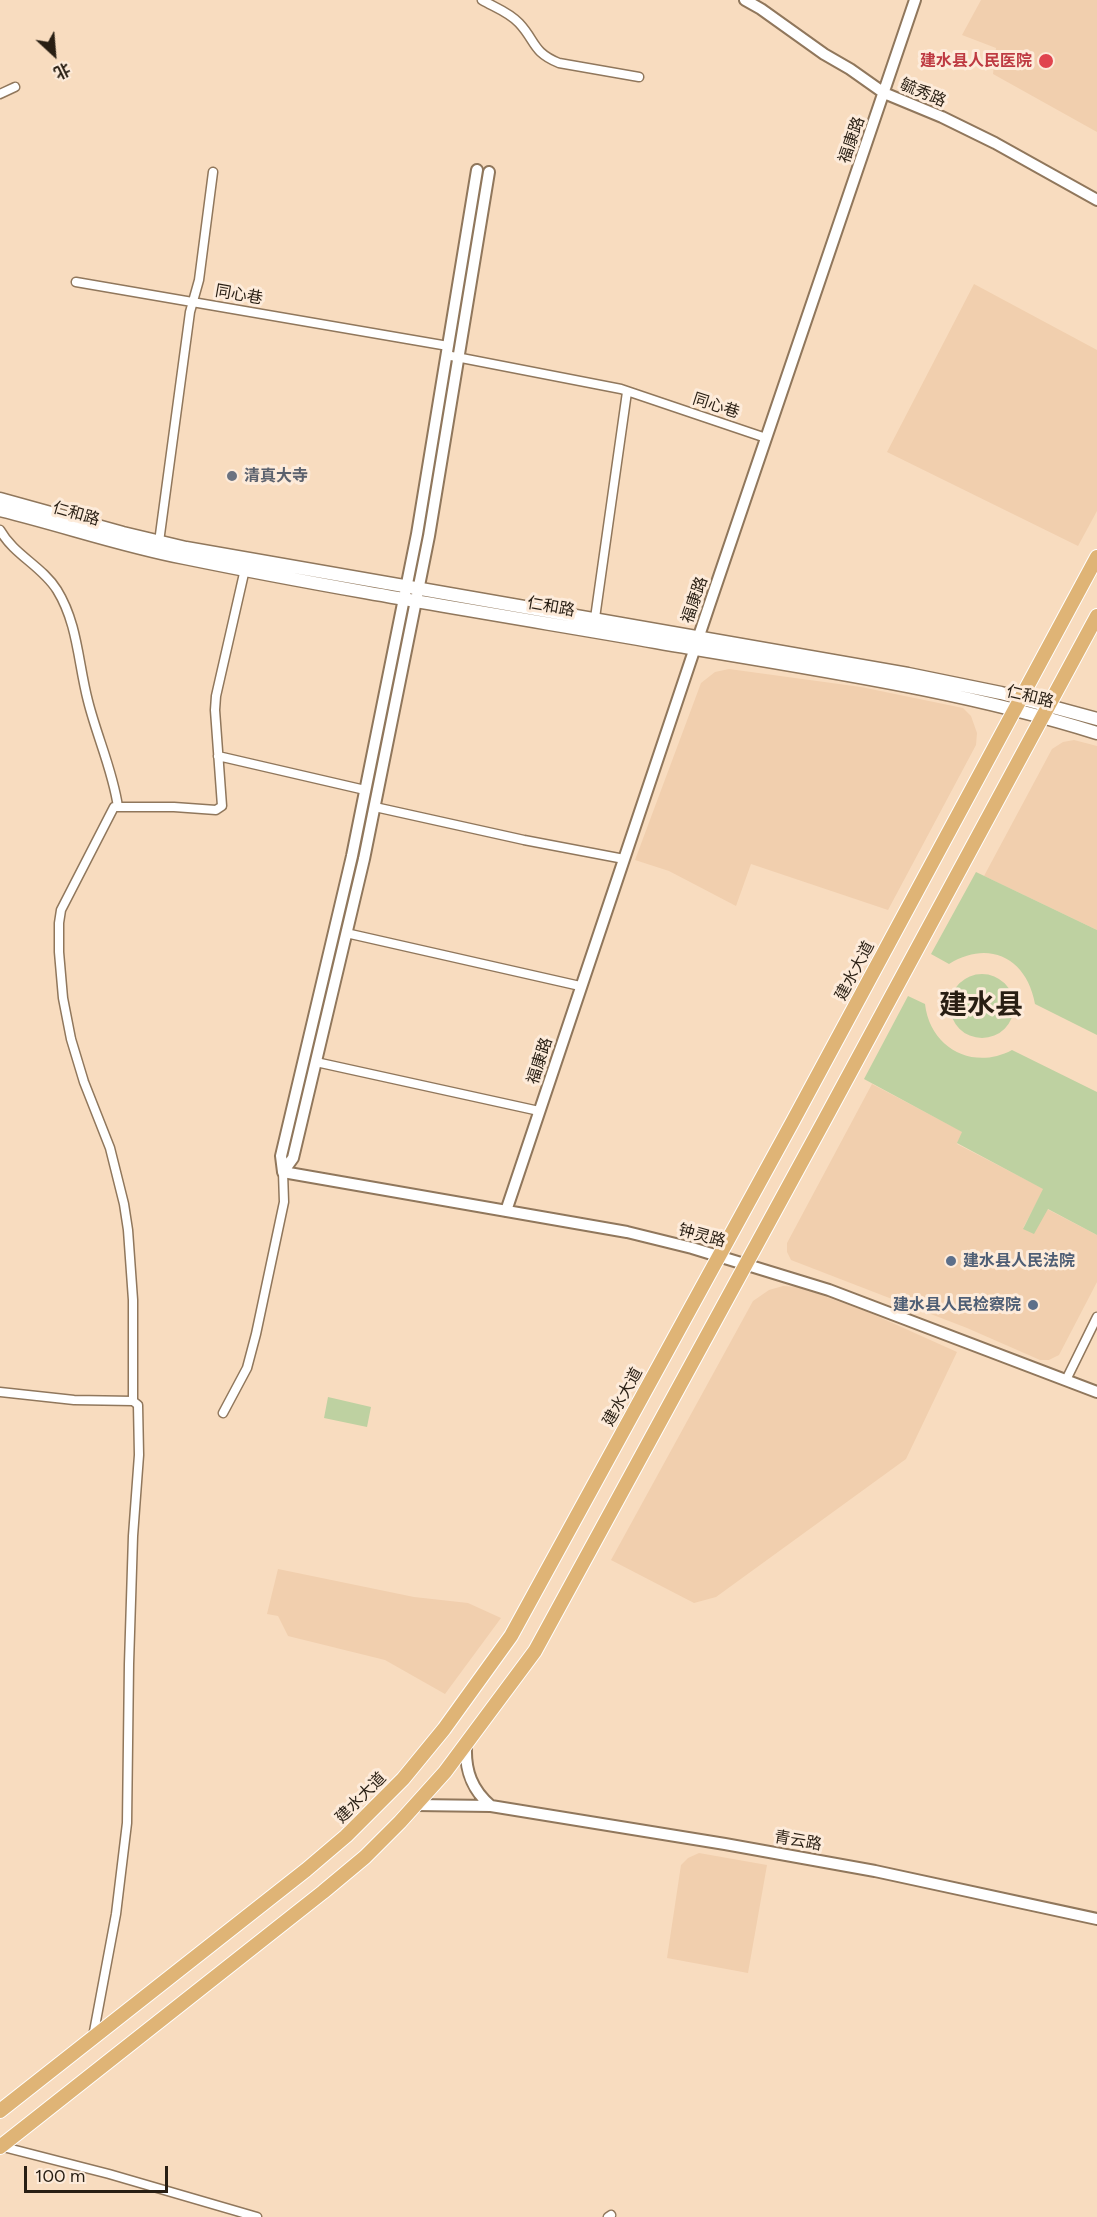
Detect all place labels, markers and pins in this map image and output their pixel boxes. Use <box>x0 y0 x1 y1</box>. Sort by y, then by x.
place label: 建水县人民医院 <box>920 51 1032 71</box>
marker: 建水县人民医院 <box>1037 52 1055 70</box>
place label: 清真大寺 <box>244 466 308 486</box>
marker: 清真大寺 <box>225 469 239 483</box>
place label: 建水县人民法院 <box>963 1251 1075 1271</box>
marker: 建水县人民法院 <box>944 1254 958 1268</box>
place label: 建水县人民检察院 <box>893 1295 1021 1315</box>
marker: 建水县人民检察院 <box>1026 1298 1040 1312</box>

